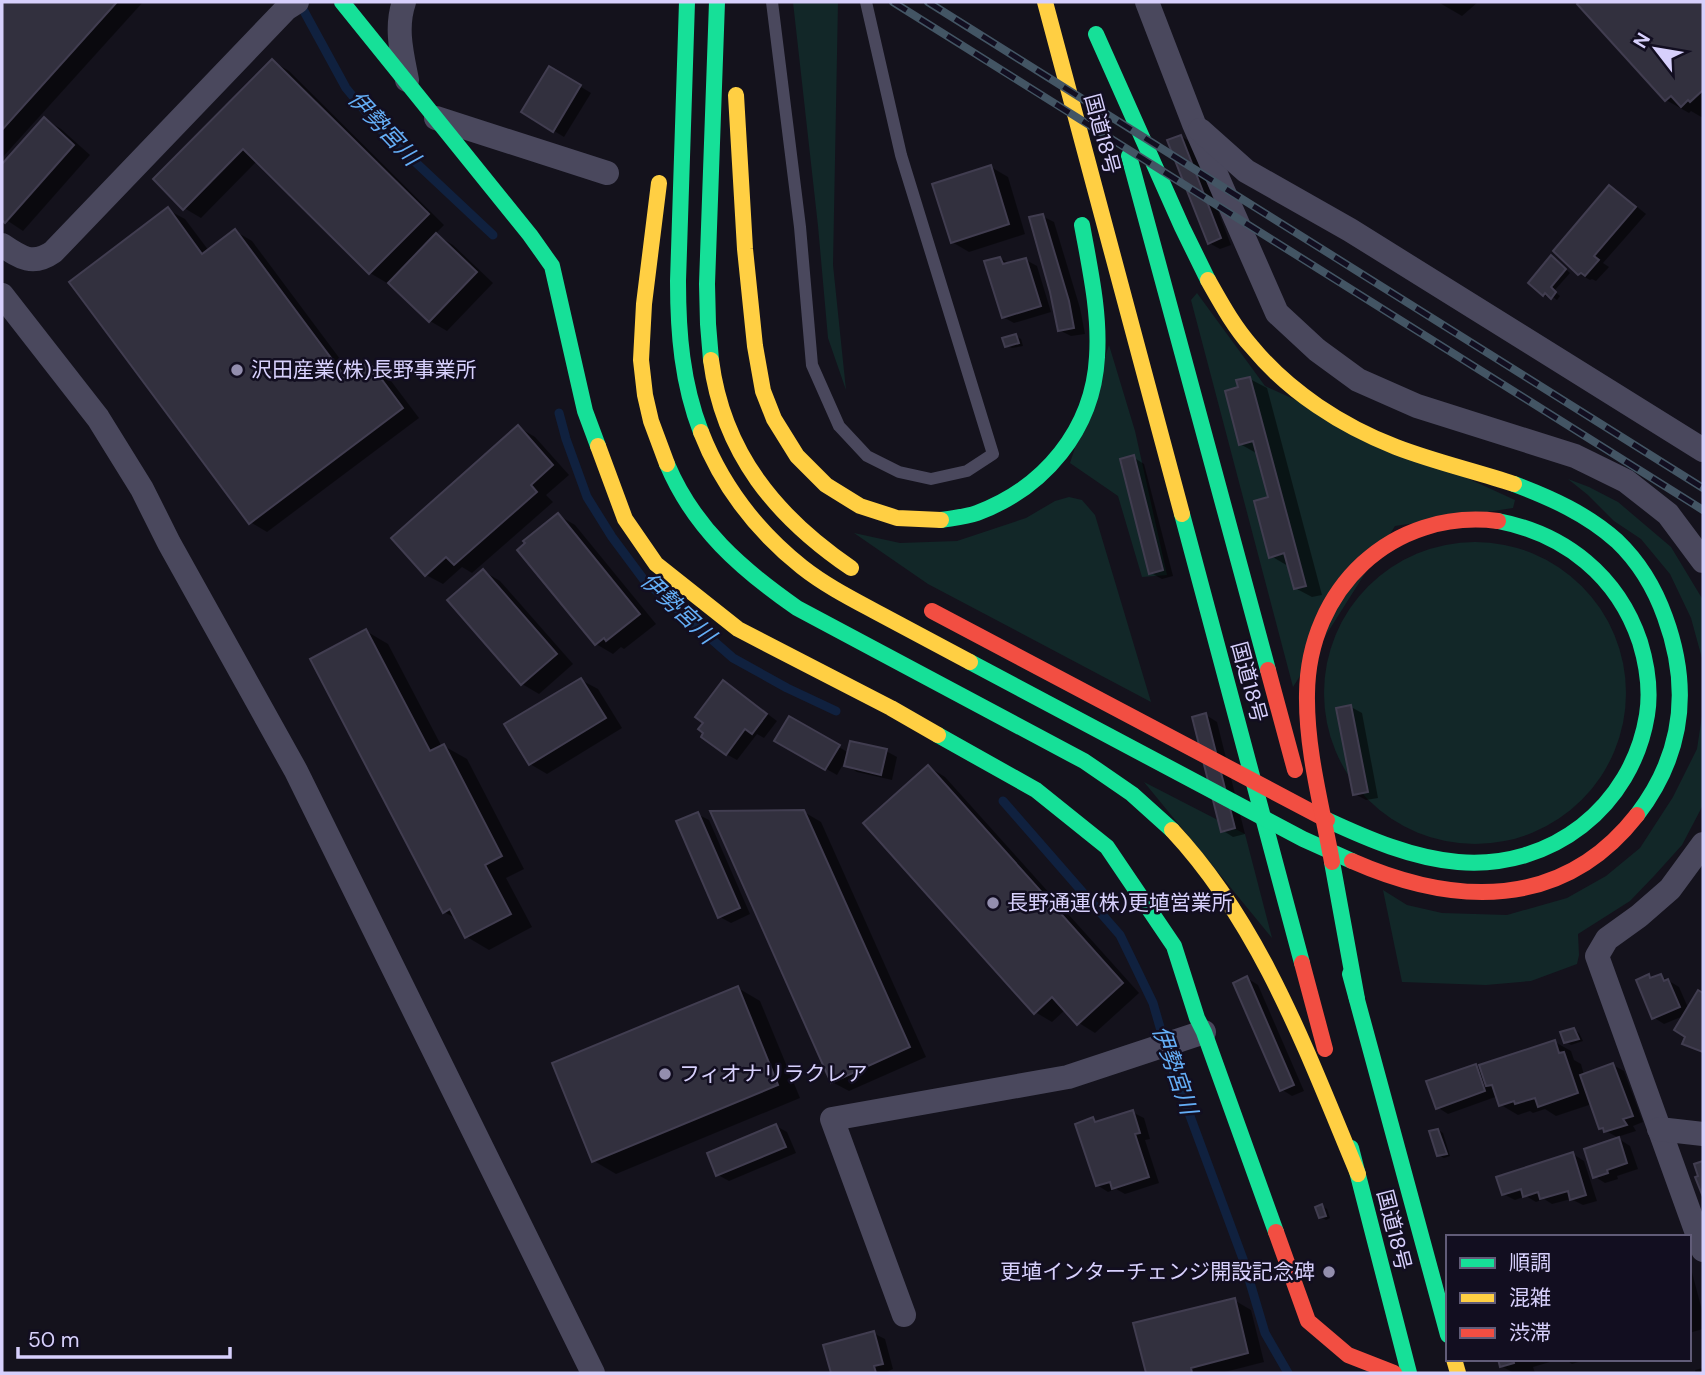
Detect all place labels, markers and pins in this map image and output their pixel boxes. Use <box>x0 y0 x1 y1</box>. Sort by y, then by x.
place label: 沢田産業(株)長野事業所 <box>251 356 477 384</box>
marker: 沢田産業(株)長野事業所 <box>229 362 245 378</box>
place label: 長野通運(株)更埴営業所 <box>1007 889 1233 917</box>
marker: 長野通運(株)更埴営業所 <box>985 895 1001 911</box>
place label: フィオナリラクレア <box>679 1060 868 1088</box>
marker: フィオナリラクレア <box>657 1066 673 1082</box>
place label: 更埴インターチェンジ開設記念碑 <box>1000 1258 1315 1286</box>
marker: 更埴インターチェンジ開設記念碑 <box>1321 1264 1337 1280</box>

